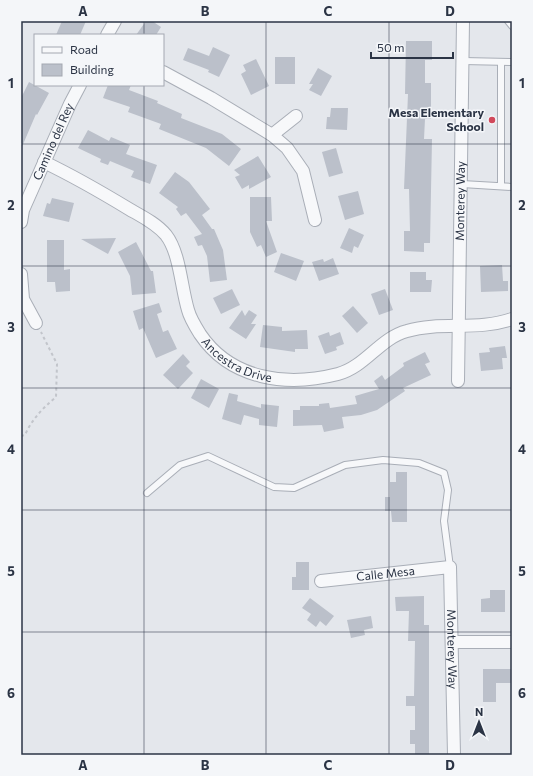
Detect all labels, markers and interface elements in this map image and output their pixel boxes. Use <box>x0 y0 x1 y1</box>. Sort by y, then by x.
text: A <box>78 3 88 19</box>
text: B <box>201 3 210 19</box>
text: C <box>324 3 333 19</box>
text: D <box>445 3 455 19</box>
legend <box>34 34 164 86</box>
scale bar <box>371 34 453 60</box>
text: 50 m <box>377 40 405 54</box>
text: Road <box>70 42 98 56</box>
text: Building <box>70 62 114 76</box>
text: 1 <box>8 75 14 91</box>
text: 1 <box>519 75 525 91</box>
street label: Camino del Rey <box>29 100 76 182</box>
place label: Mesa Elementary School <box>389 105 484 133</box>
marker: Mesa Elementary School <box>487 115 497 125</box>
street label: Monterey Way <box>452 161 467 241</box>
text: 2 <box>7 197 15 213</box>
text: 2 <box>518 197 526 213</box>
text: 3 <box>7 319 15 335</box>
text: 3 <box>518 319 526 335</box>
street label: Ancestra Drive <box>199 334 273 384</box>
text: 4 <box>7 441 15 457</box>
text: 4 <box>518 441 526 457</box>
text: 5 <box>7 563 15 579</box>
street label: Calle Mesa <box>355 563 416 583</box>
text: 5 <box>518 563 526 579</box>
street label: Monterey Way <box>445 609 461 689</box>
text: 6 <box>7 685 15 701</box>
text: 6 <box>518 685 526 701</box>
north arrow <box>459 702 499 742</box>
text: N <box>475 705 483 718</box>
text: A <box>78 757 88 773</box>
text: B <box>201 757 210 773</box>
text: C <box>324 757 333 773</box>
text: D <box>445 757 455 773</box>

